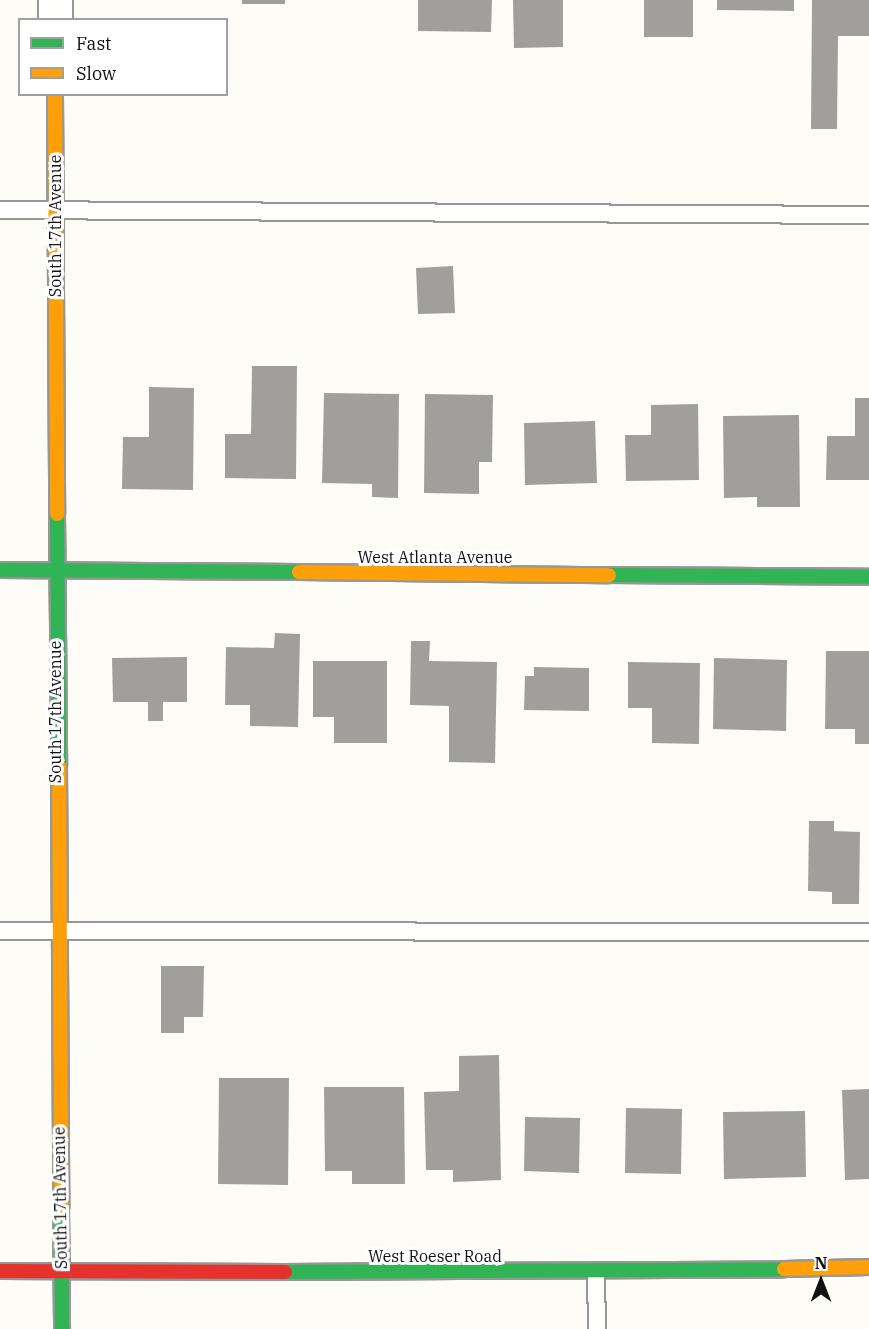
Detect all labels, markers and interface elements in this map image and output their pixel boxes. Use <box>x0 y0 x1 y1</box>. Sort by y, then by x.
legend <box>18 18 228 96</box>
text: Fast <box>76 32 111 55</box>
text: Slow <box>76 62 116 85</box>
street label: South 17th Avenue <box>45 155 65 297</box>
street label: West Atlanta Avenue <box>358 547 512 567</box>
street label: South 17th Avenue <box>45 641 65 783</box>
street label: South 17th Avenue <box>49 1127 71 1269</box>
street label: West Roeser Road <box>368 1246 502 1266</box>
north arrow <box>791 1251 851 1311</box>
text: N <box>815 1253 827 1273</box>

